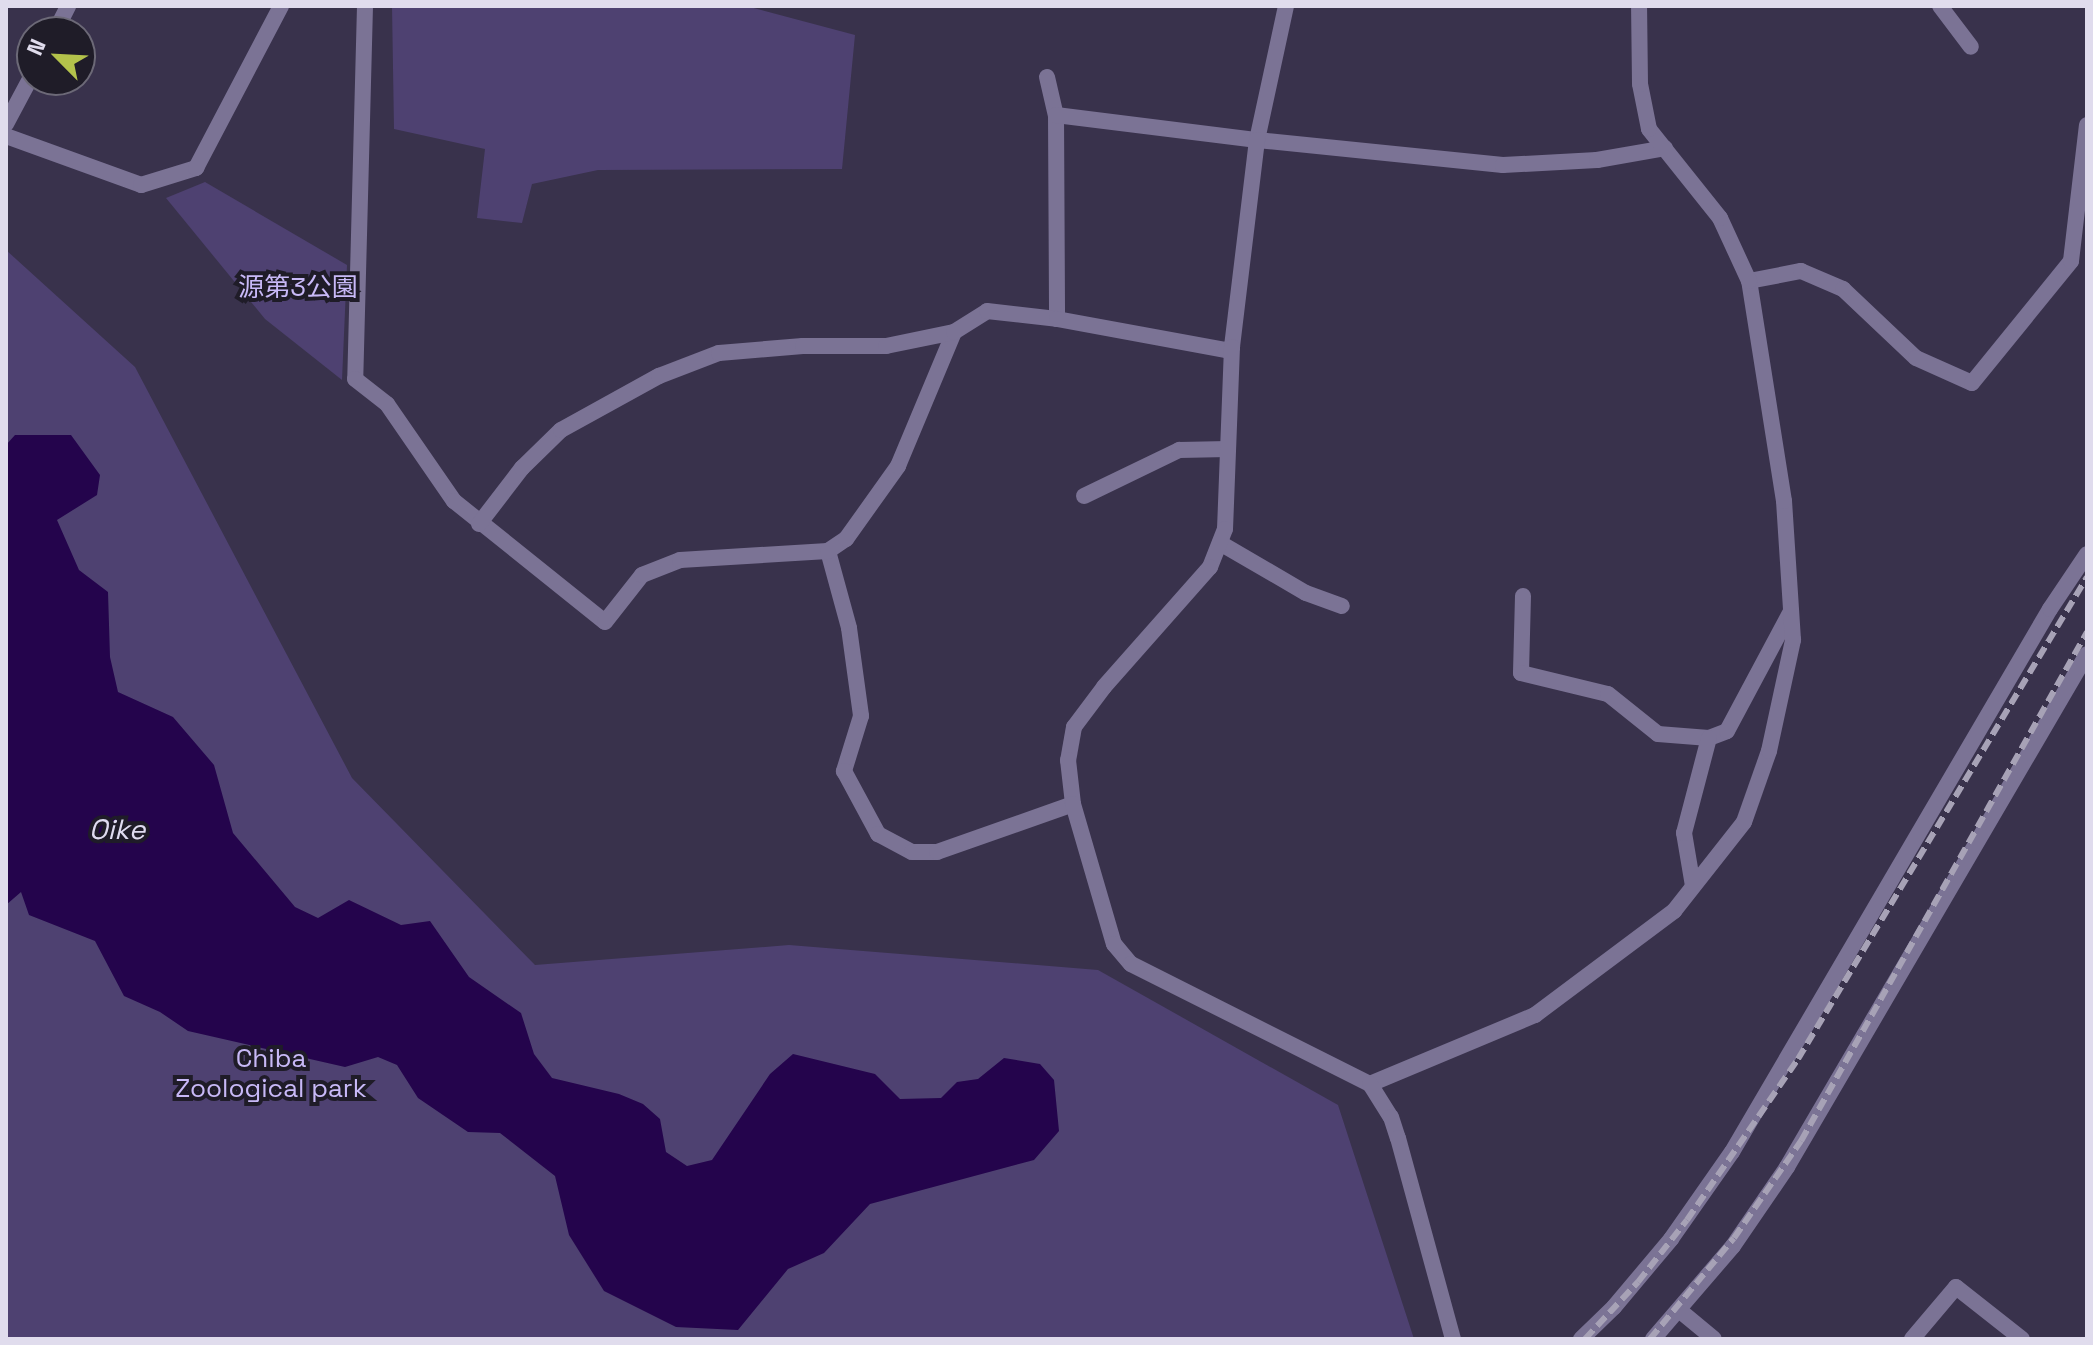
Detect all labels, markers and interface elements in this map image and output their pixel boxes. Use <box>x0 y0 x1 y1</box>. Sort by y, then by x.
north arrow <box>16 16 96 96</box>
text: N <box>20 35 52 59</box>
park label: 源第3公園 <box>238 272 358 304</box>
water label: Oike <box>89 812 145 846</box>
park label: Chiba Zoological park <box>175 1043 367 1104</box>

